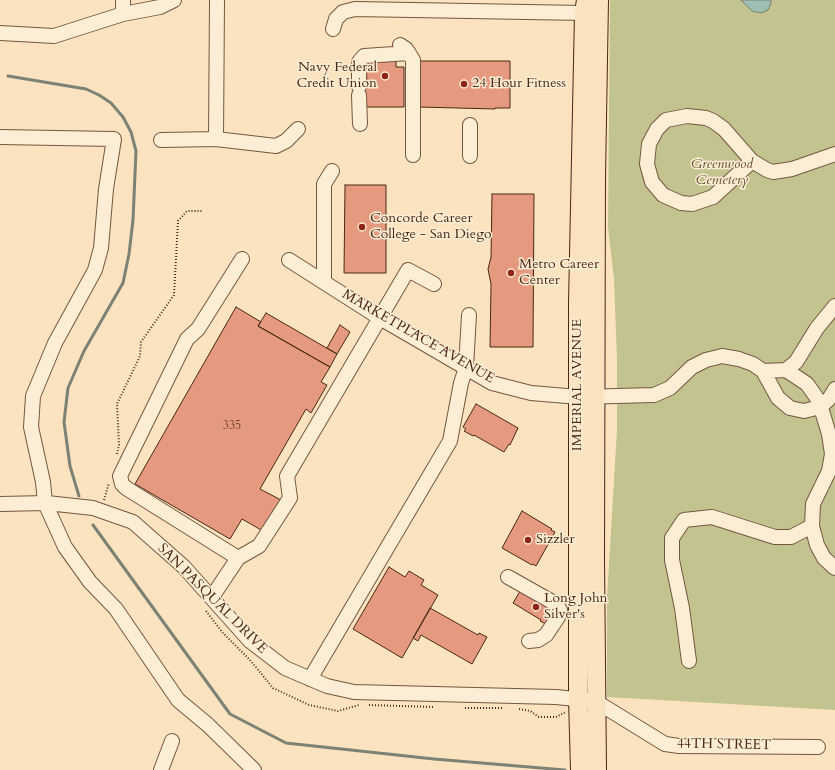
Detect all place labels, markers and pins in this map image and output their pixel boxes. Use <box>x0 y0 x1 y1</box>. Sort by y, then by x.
place label: Navy Federal Credit Union <box>296 60 377 92</box>
marker: Navy Federal Credit Union <box>380 71 390 81</box>
place label: 24 Hour Fitness <box>472 76 566 92</box>
marker: 24 Hour Fitness <box>459 79 469 89</box>
place label: Concorde Career College - San Diego <box>370 211 492 244</box>
marker: Concorde Career College - San Diego <box>357 222 367 232</box>
place label: Metro Career Center <box>519 257 599 290</box>
marker: Metro Career Center <box>506 268 516 278</box>
place label: Sizzler <box>536 532 574 548</box>
marker: Sizzler <box>523 535 533 545</box>
place label: Long John Silver's <box>544 591 608 624</box>
marker: Long John Silver's <box>531 602 541 612</box>

